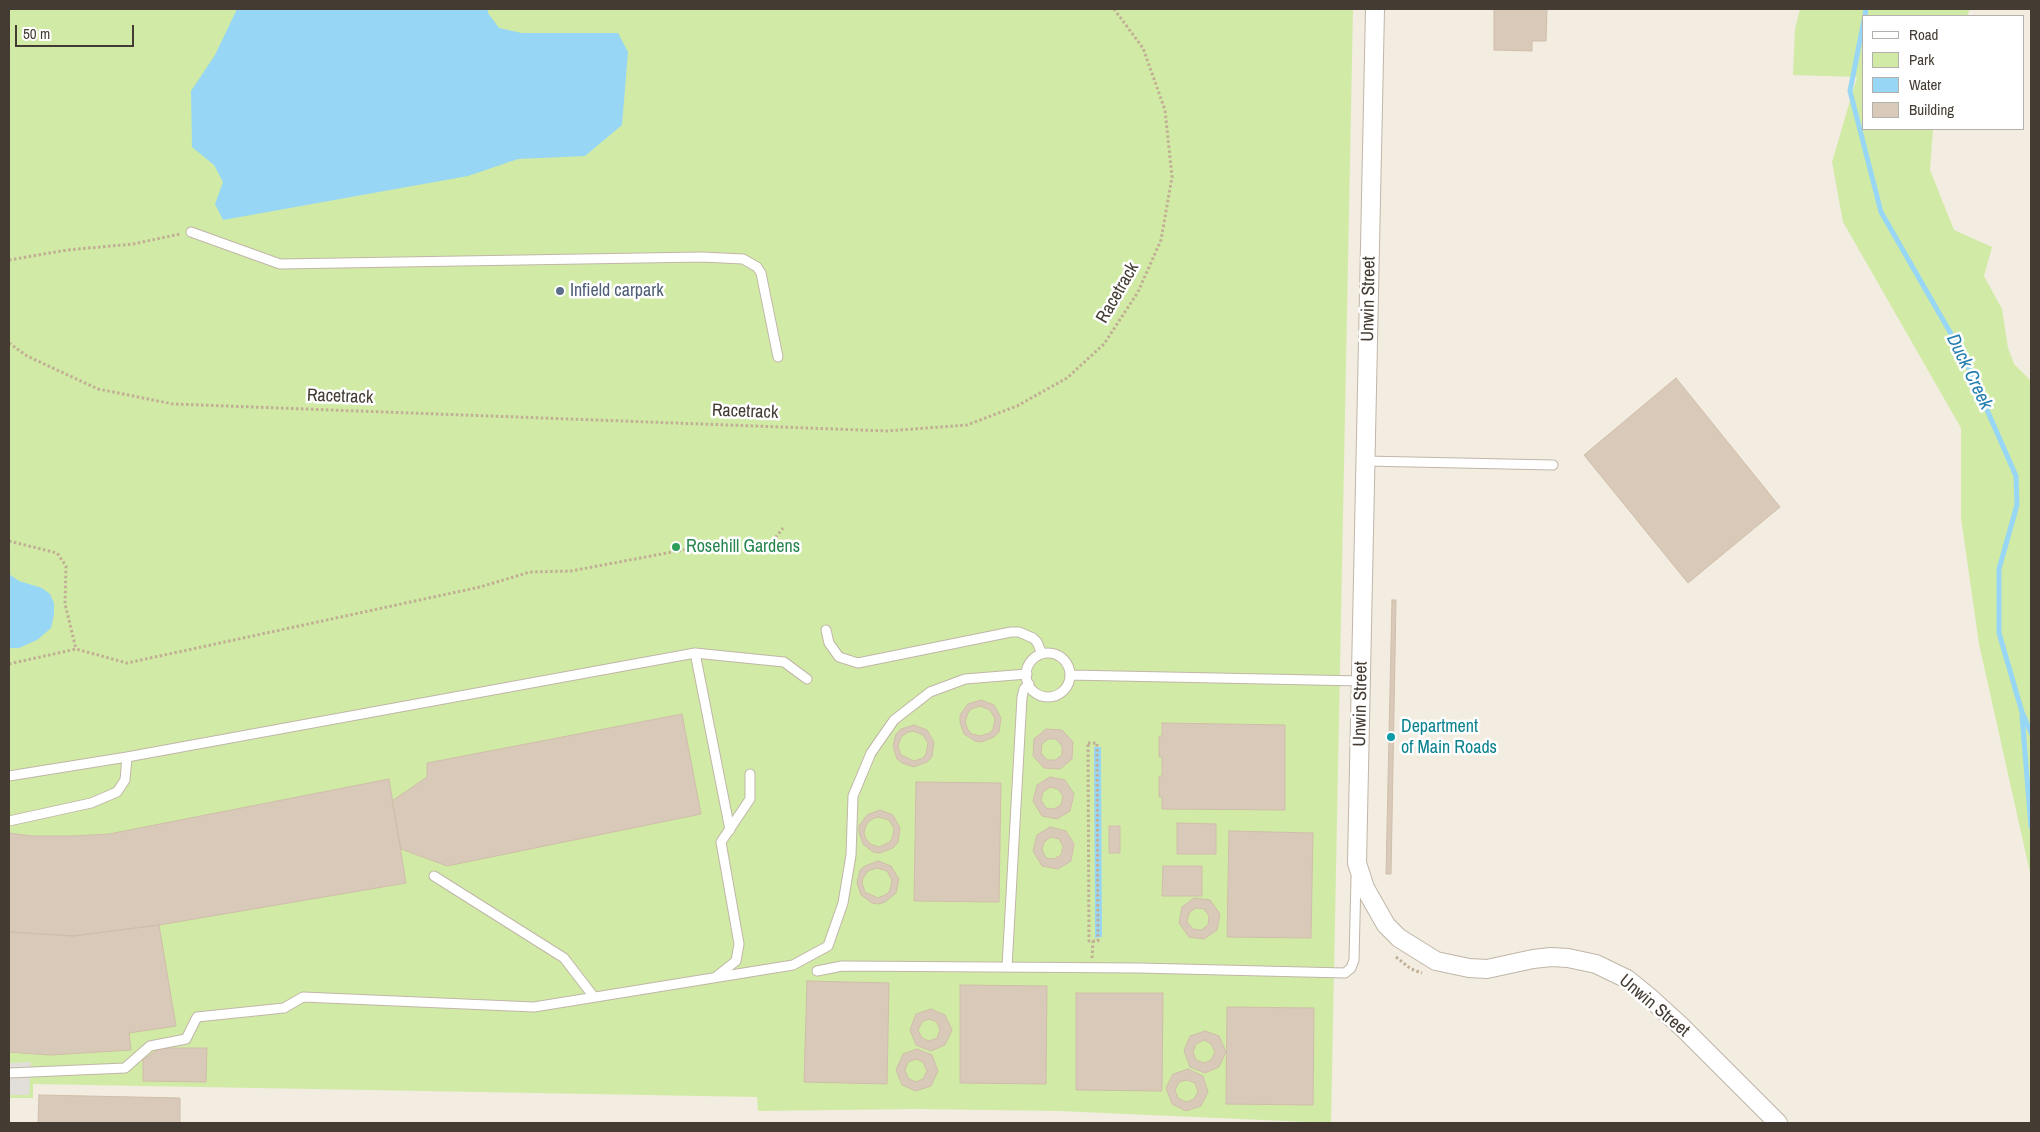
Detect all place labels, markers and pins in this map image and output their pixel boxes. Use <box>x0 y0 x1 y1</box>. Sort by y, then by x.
place label: Infield carpark <box>570 280 664 302</box>
marker: Infield carpark <box>554 285 566 297</box>
place label: Rosehill Gardens <box>686 536 800 558</box>
marker: Rosehill Gardens <box>670 541 682 553</box>
place label: Department of Main Roads <box>1401 716 1497 759</box>
marker: Department of Main Roads <box>1385 731 1397 743</box>

